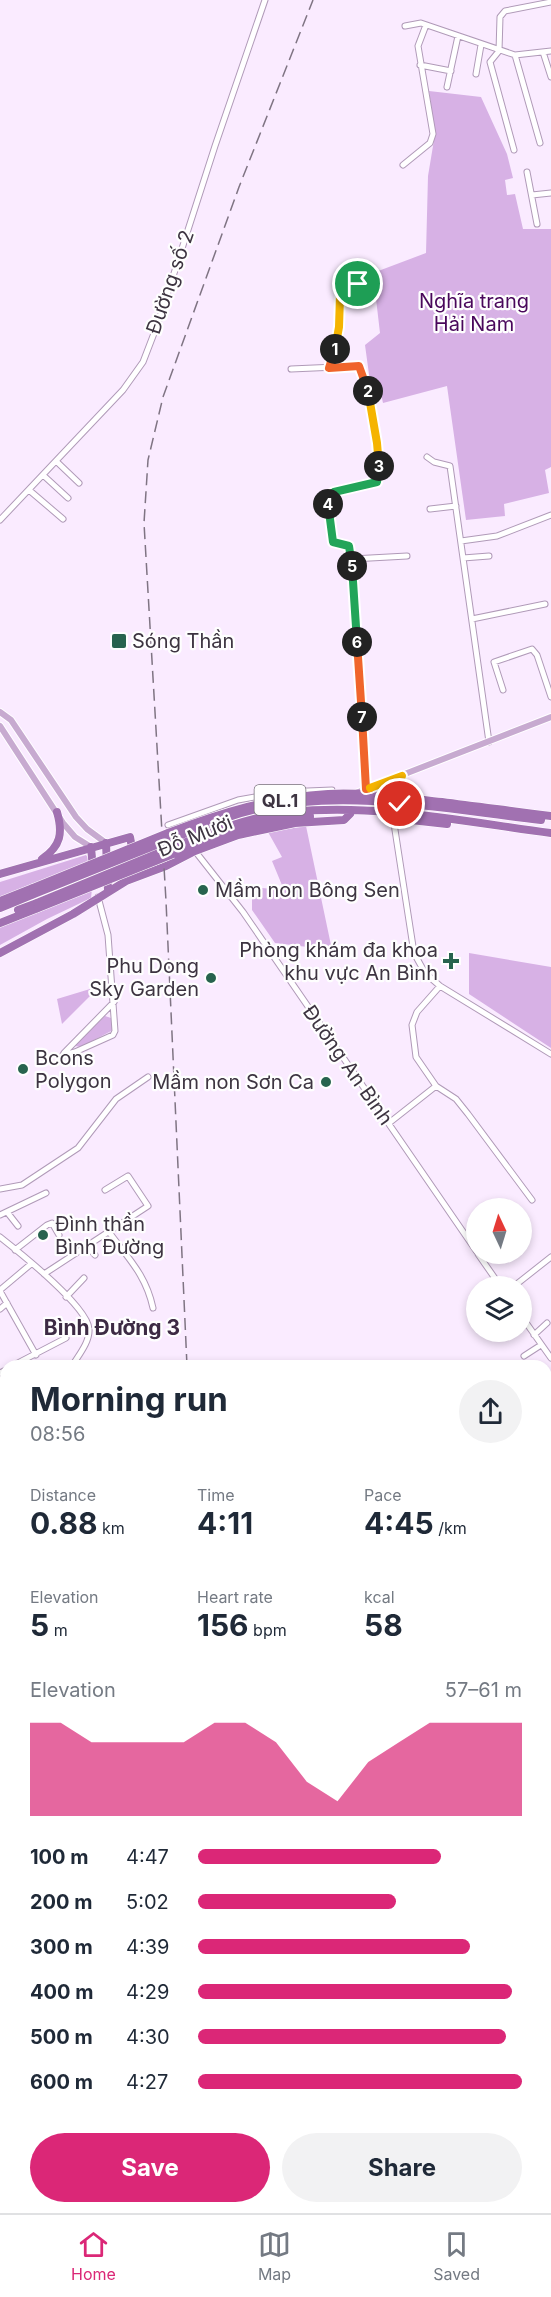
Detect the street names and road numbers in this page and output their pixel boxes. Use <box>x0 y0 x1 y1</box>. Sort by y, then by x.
street label: Đường số 2 <box>141 227 199 337</box>
road number: QL.1 <box>254 785 306 815</box>
street label: Đỗ Mười <box>154 810 236 862</box>
street label: Đường An Bình <box>298 1001 398 1129</box>

